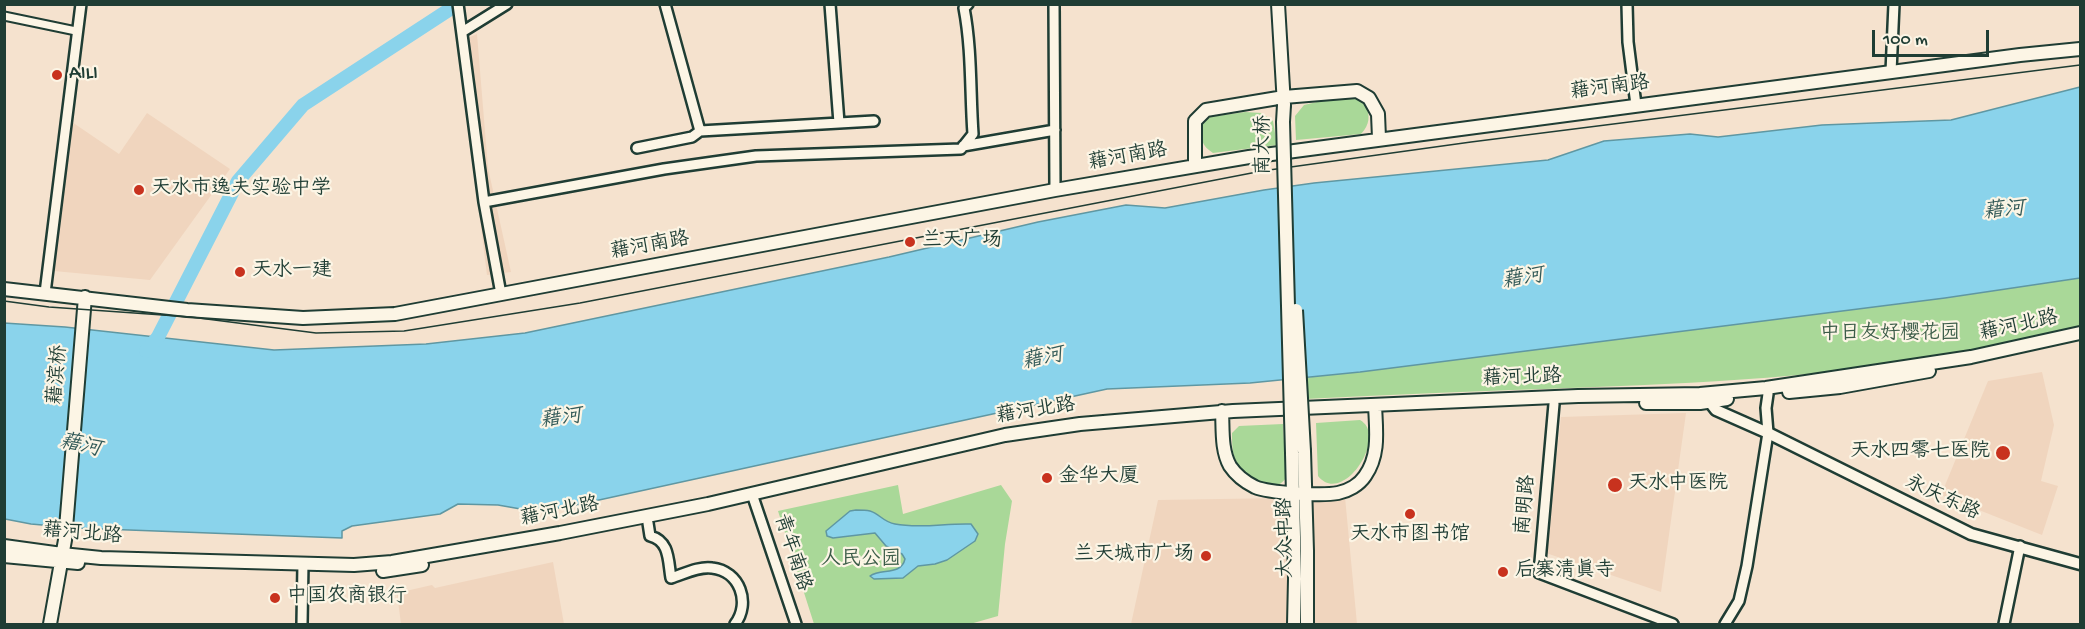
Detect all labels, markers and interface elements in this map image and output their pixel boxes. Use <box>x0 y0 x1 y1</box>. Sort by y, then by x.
scale bar <box>1875 18 1992 56</box>
text: 100 m <box>1883 30 1928 51</box>
place label: AILI <box>69 63 98 87</box>
marker: AILI <box>50 68 64 82</box>
street label: 藉河南路 <box>1569 72 1651 106</box>
street label: 南大桥 <box>1253 115 1277 175</box>
street label: 藉河南路 <box>1087 139 1169 177</box>
place label: 天水市逸夫实验中学 <box>151 178 331 202</box>
marker: 天水市逸夫实验中学 <box>132 183 146 197</box>
water label: 藉河 <box>1982 198 2026 226</box>
street label: 藉河南路 <box>609 228 691 266</box>
place label: 兰天广场 <box>922 230 1002 254</box>
marker: 兰天广场 <box>903 235 917 249</box>
place label: 天水一建 <box>252 260 332 284</box>
water label: 藉河 <box>1500 264 1546 296</box>
marker: 天水一建 <box>233 265 247 279</box>
street label: 藉河北路 <box>1977 307 2061 347</box>
park label: 中日友好樱花园 <box>1820 323 1960 347</box>
street label: 藉滨桥 <box>44 344 74 406</box>
water label: 藉河 <box>1020 344 1066 376</box>
street label: 藉河北路 <box>1482 366 1562 392</box>
street label: 藉河北路 <box>995 394 1077 430</box>
water label: 藉河 <box>539 405 583 435</box>
water label: 藉河 <box>57 430 103 464</box>
place label: 天水四零七医院 <box>1850 441 1990 465</box>
marker: 天水四零七医院 <box>1994 444 2012 462</box>
place label: 金华大厦 <box>1059 466 1139 490</box>
marker: 金华大厦 <box>1040 471 1054 485</box>
street label: 永庆东路 <box>1901 471 1983 527</box>
place label: 天水中医院 <box>1628 473 1728 497</box>
street label: 南明路 <box>1512 474 1542 536</box>
marker: 天水中医院 <box>1606 476 1624 494</box>
street label: 藉河北路 <box>518 494 602 532</box>
street label: 大众中路 <box>1274 498 1300 578</box>
marker: 天水市图书馆 <box>1403 507 1417 521</box>
street label: 青年南路 <box>767 511 815 595</box>
street label: 藉河北路 <box>41 520 123 550</box>
place label: 天水市图书馆 <box>1350 524 1470 548</box>
place label: 兰天城市广场 <box>1074 544 1194 568</box>
park label: 人民公园 <box>821 549 901 573</box>
marker: 兰天城市广场 <box>1199 549 1213 563</box>
place label: 后寨清真寺 <box>1515 560 1615 584</box>
marker: 后寨清真寺 <box>1496 565 1510 579</box>
place label: 中国农商银行 <box>287 586 407 610</box>
marker: 中国农商银行 <box>268 591 282 605</box>

